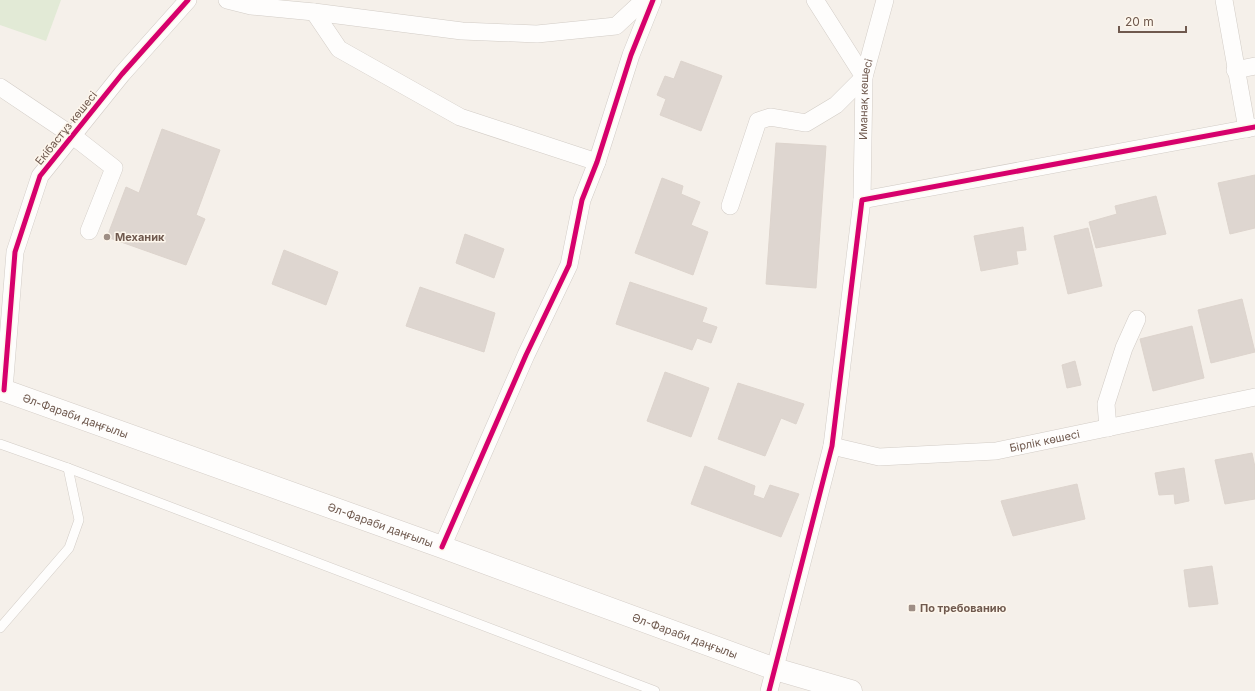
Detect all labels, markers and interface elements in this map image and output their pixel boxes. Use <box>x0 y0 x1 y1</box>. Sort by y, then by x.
scale bar <box>1119 8 1186 34</box>
text: 20 m <box>1125 14 1154 29</box>
street label: Иманақ көшесі <box>856 57 876 140</box>
street label: Екібастұз көшесі <box>32 88 100 168</box>
place label: Механик <box>115 230 165 244</box>
marker: Механик <box>102 232 112 242</box>
street label: Әл-Фараби даңғылы <box>21 391 130 441</box>
street label: Бірлік көшесі <box>1008 427 1081 455</box>
street label: Әл-Фараби даңғылы <box>326 500 435 550</box>
place label: По требованию <box>920 601 1007 615</box>
marker: По требованию <box>907 603 917 613</box>
street label: Әл-Фараби даңғылы <box>630 610 739 662</box>

